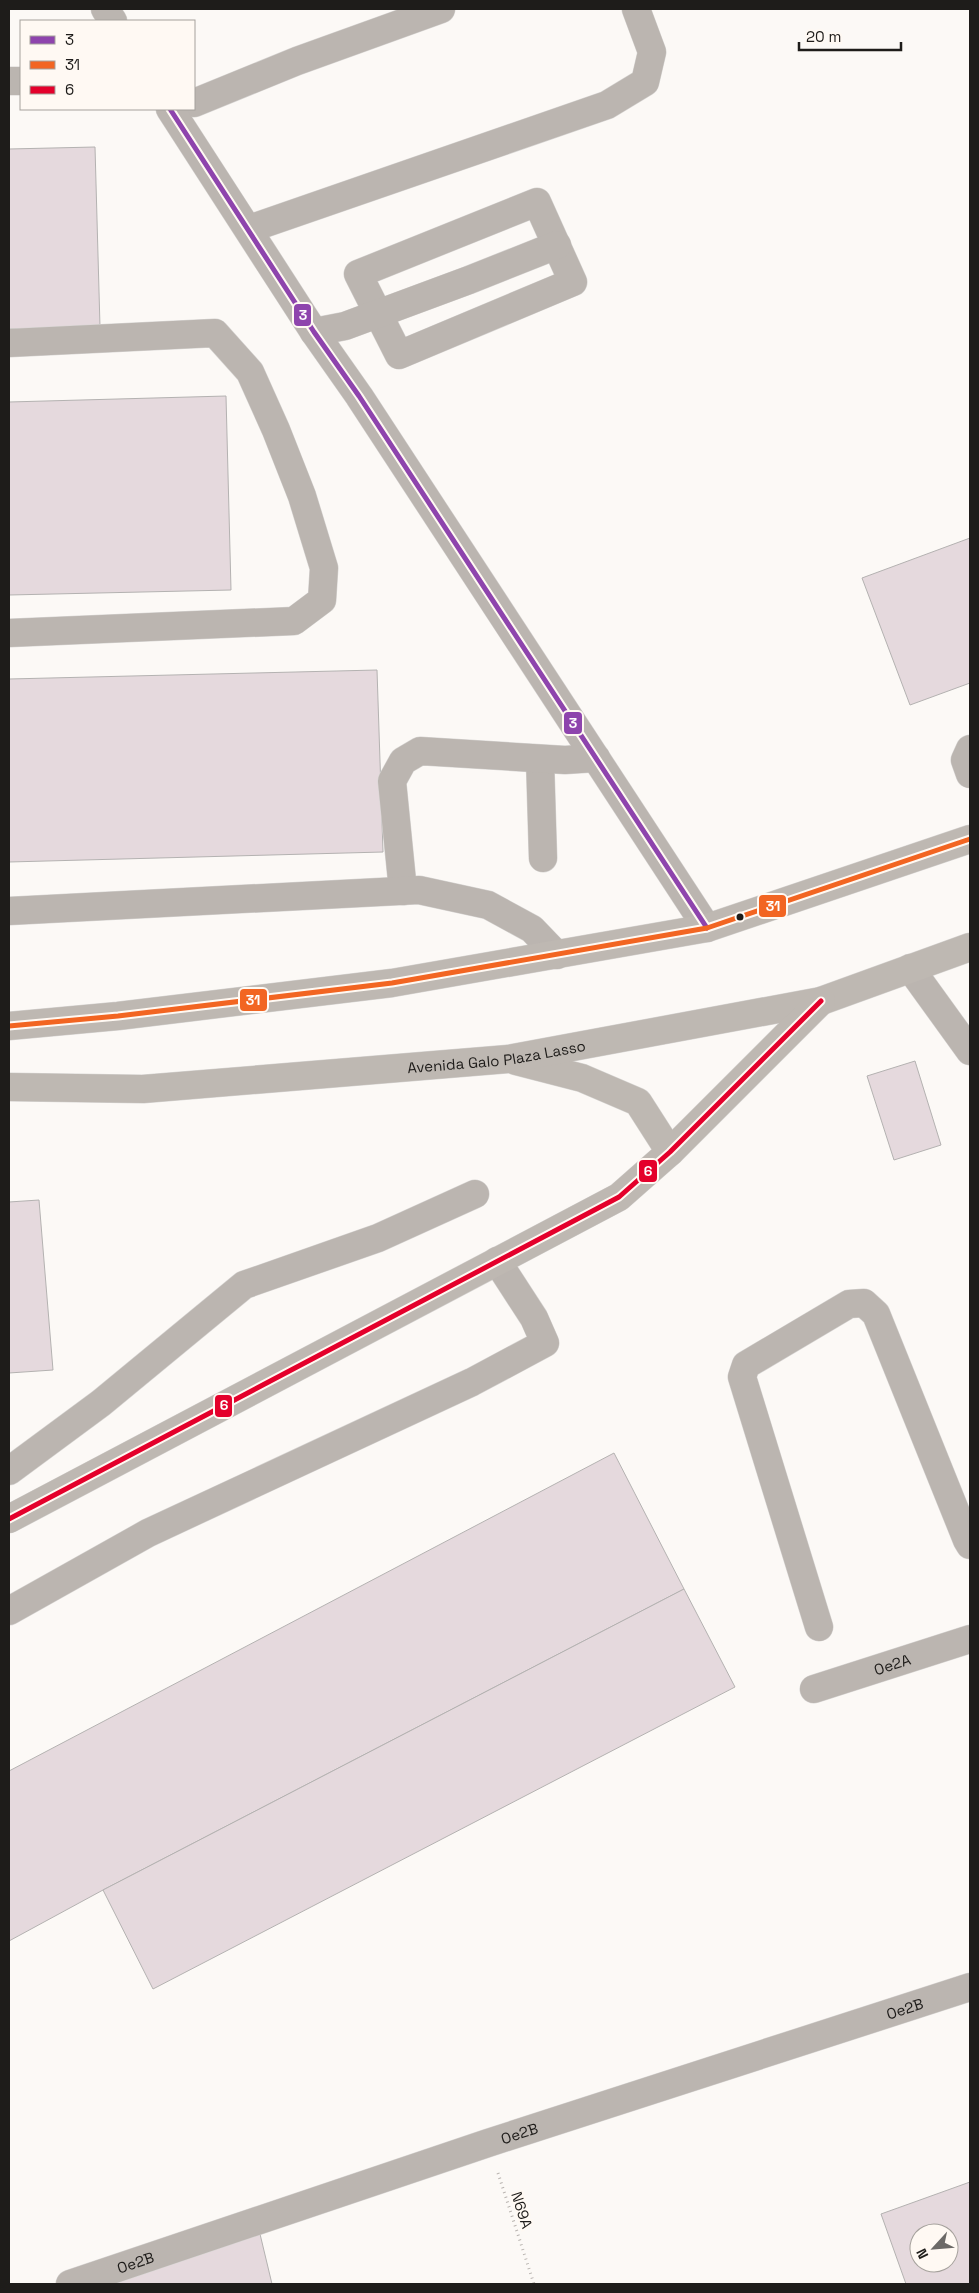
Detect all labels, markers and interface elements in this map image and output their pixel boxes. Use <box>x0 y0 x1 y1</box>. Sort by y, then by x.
legend <box>20 20 195 110</box>
scale bar <box>799 20 902 52</box>
text: 20 m <box>806 27 841 46</box>
text: 3 <box>65 30 74 49</box>
text: 31 <box>65 55 80 74</box>
text: 6 <box>65 80 74 99</box>
line badge: 3 <box>293 303 312 327</box>
text: 3 <box>299 306 307 324</box>
line badge: 3 <box>563 711 583 735</box>
text: 3 <box>569 714 577 732</box>
line badge: 31 <box>758 894 787 918</box>
text: 31 <box>766 897 780 915</box>
unlabelled marker <box>735 912 745 922</box>
line badge: 31 <box>239 988 268 1012</box>
text: 31 <box>246 991 260 1009</box>
street label: Avenida Galo Plaza Lasso <box>406 1035 587 1077</box>
line badge: 6 <box>638 1159 658 1183</box>
text: 6 <box>644 1162 653 1180</box>
line badge: 6 <box>214 1394 233 1418</box>
text: 6 <box>220 1396 229 1414</box>
street label: Oe2A <box>871 1649 913 1679</box>
street label: Oe2B <box>884 1993 926 2023</box>
street label: Oe2B <box>498 2118 540 2148</box>
street label: N69A <box>507 2189 537 2231</box>
north arrow <box>909 2223 959 2273</box>
text: N <box>912 2246 932 2262</box>
street label: Oe2B <box>114 2247 156 2277</box>

